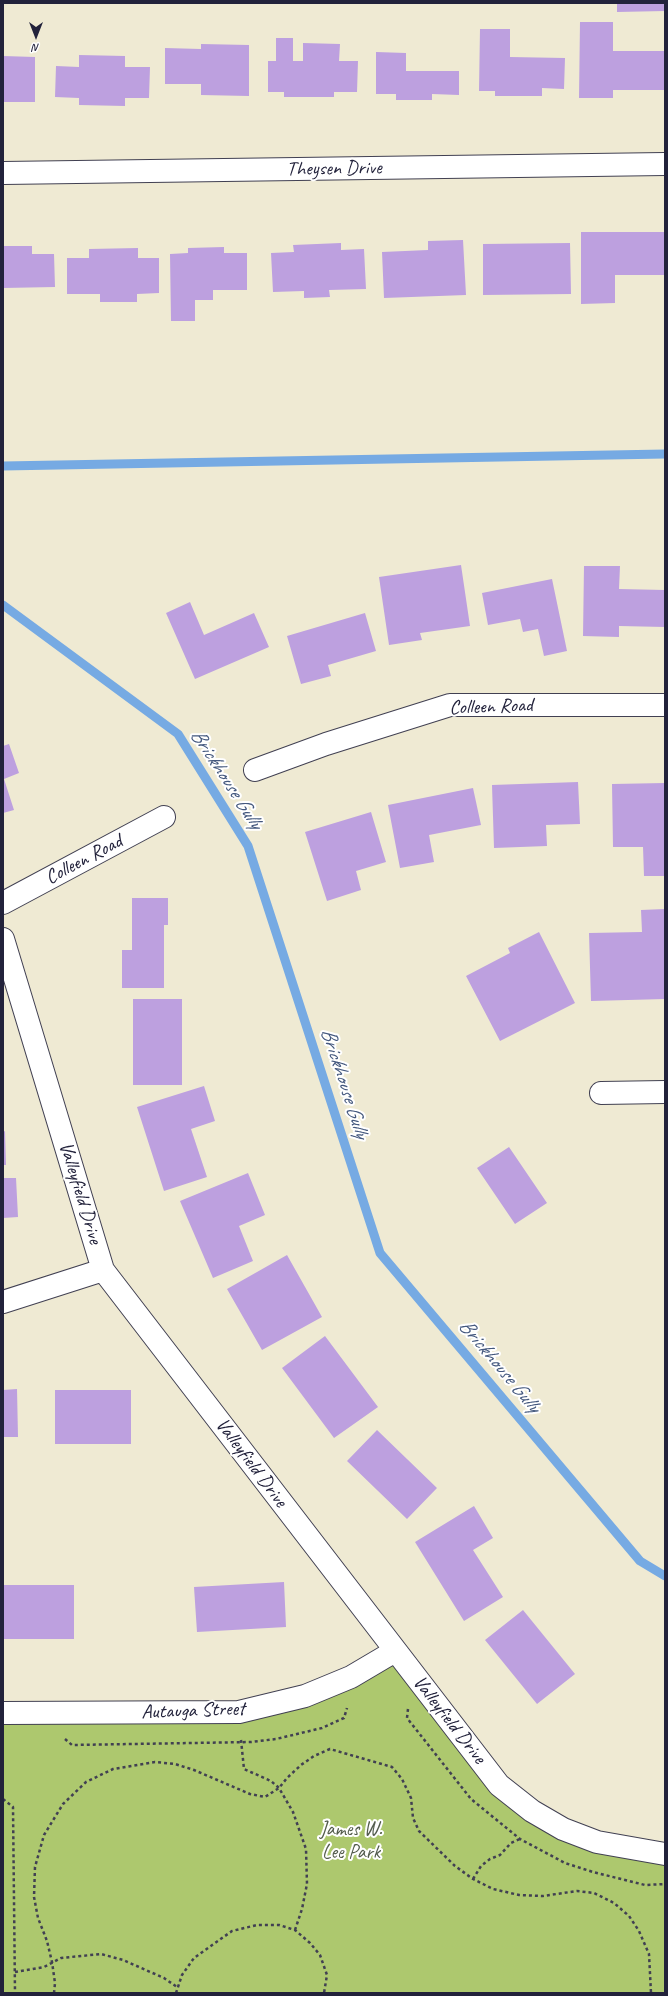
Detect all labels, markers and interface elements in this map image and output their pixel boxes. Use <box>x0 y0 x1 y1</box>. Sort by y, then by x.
north arrow <box>16 16 56 56</box>
text: N <box>33 41 39 55</box>
street label: Theysen Drive <box>286 156 382 182</box>
street label: Colleen Road <box>449 694 533 720</box>
water label: Brickhouse Gully <box>184 724 268 834</box>
street label: Colleen Road <box>41 830 127 890</box>
water label: Brickhouse Gully <box>314 1025 374 1141</box>
street label: Valleyfield Drive <box>53 1139 107 1247</box>
water label: Brickhouse Gully <box>453 1314 545 1418</box>
street label: Valleyfield Drive <box>210 1414 292 1512</box>
street label: Valleyfield Drive <box>407 1671 491 1769</box>
street label: Autauga Street <box>141 1697 245 1725</box>
park label: James W. Lee Park <box>320 1818 382 1865</box>

